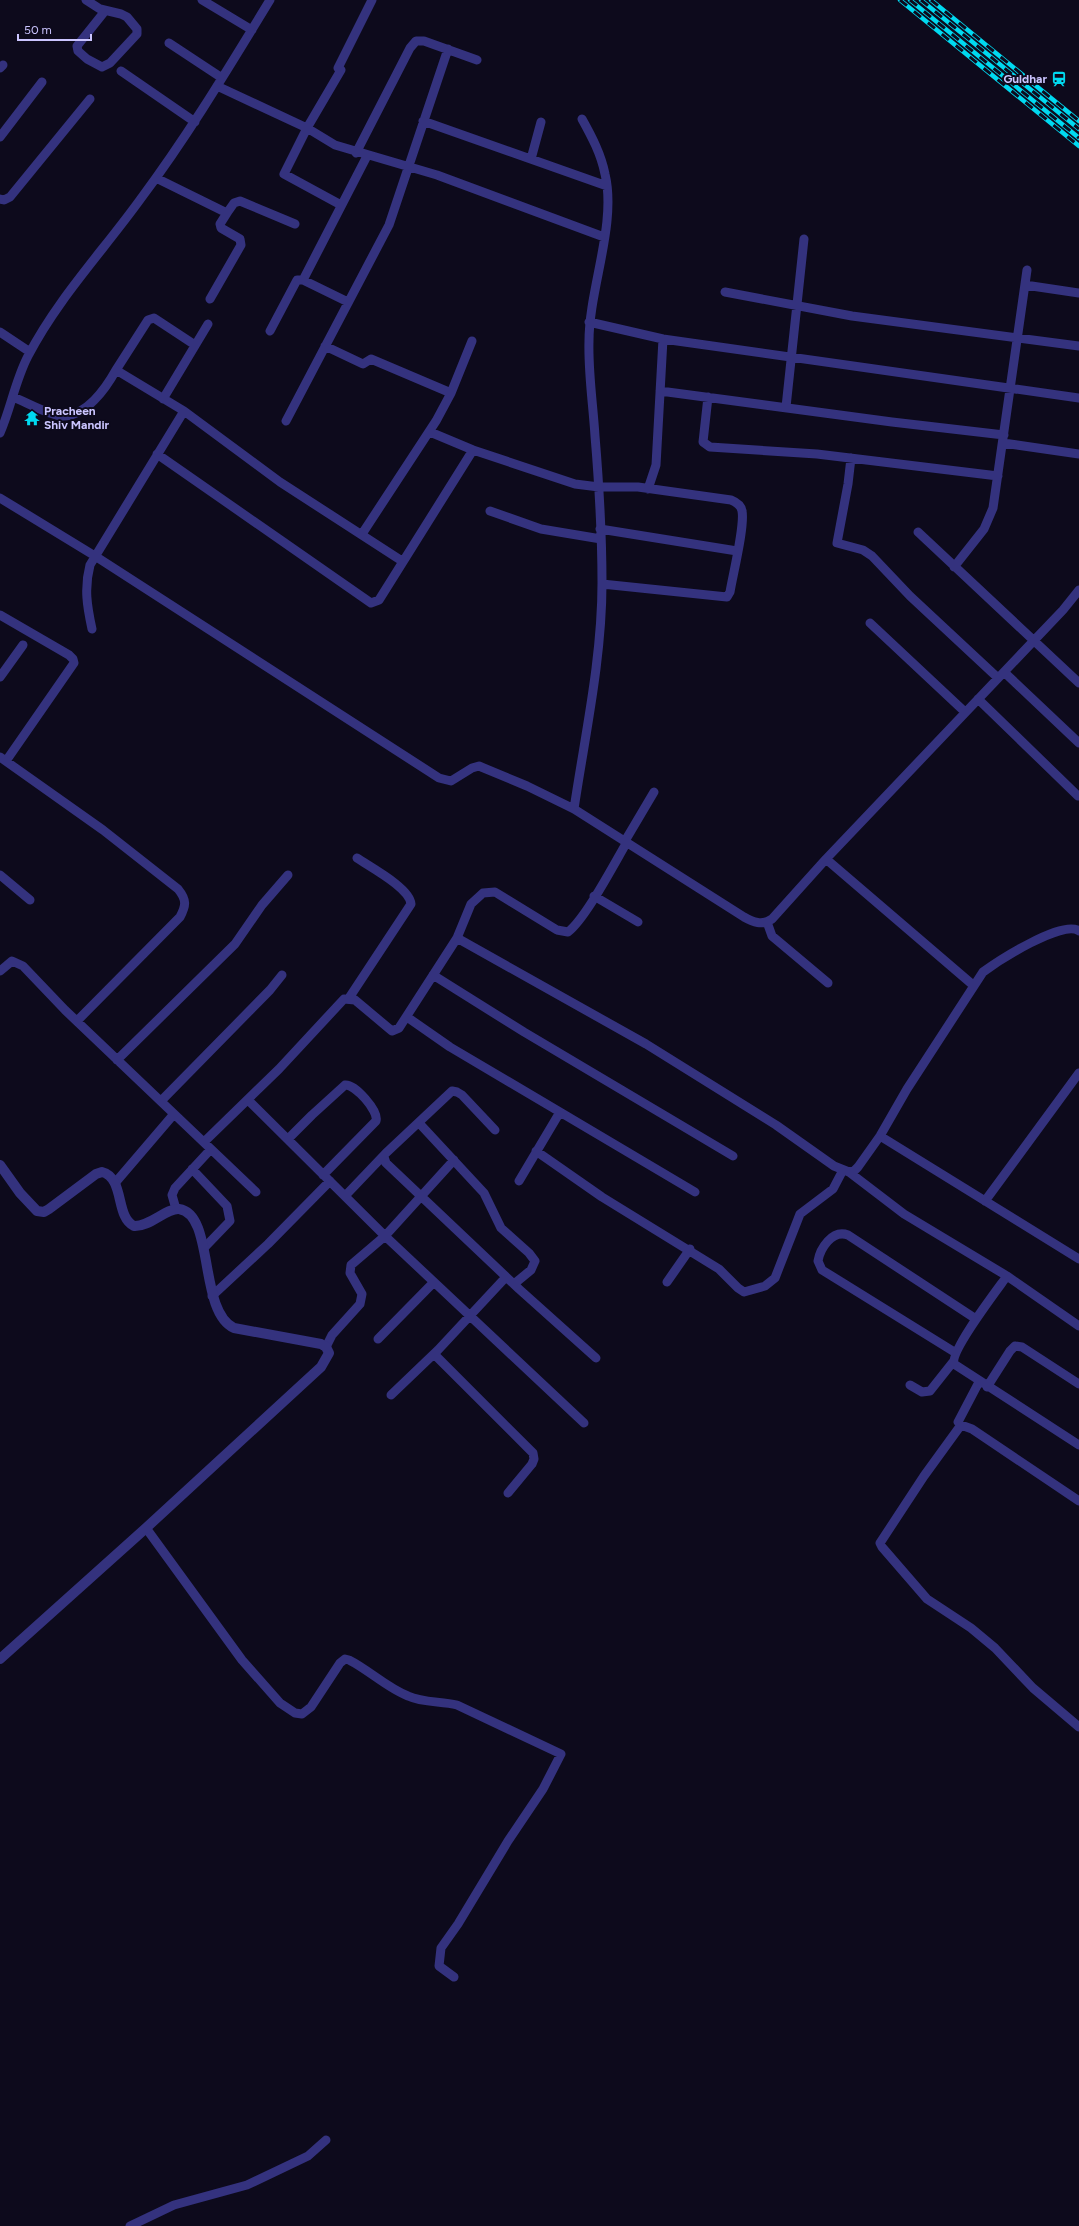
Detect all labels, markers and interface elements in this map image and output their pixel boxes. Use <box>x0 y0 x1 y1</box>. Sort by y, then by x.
scale bar <box>18 16 91 42</box>
text: 50 m <box>24 23 52 37</box>
station icon: Guldhar <box>1050 70 1068 88</box>
place label: Guldhar <box>1003 72 1047 86</box>
place label: Pracheen Shiv Mandir <box>44 404 110 432</box>
temple icon: Pracheen Shiv Mandir <box>23 409 41 427</box>

